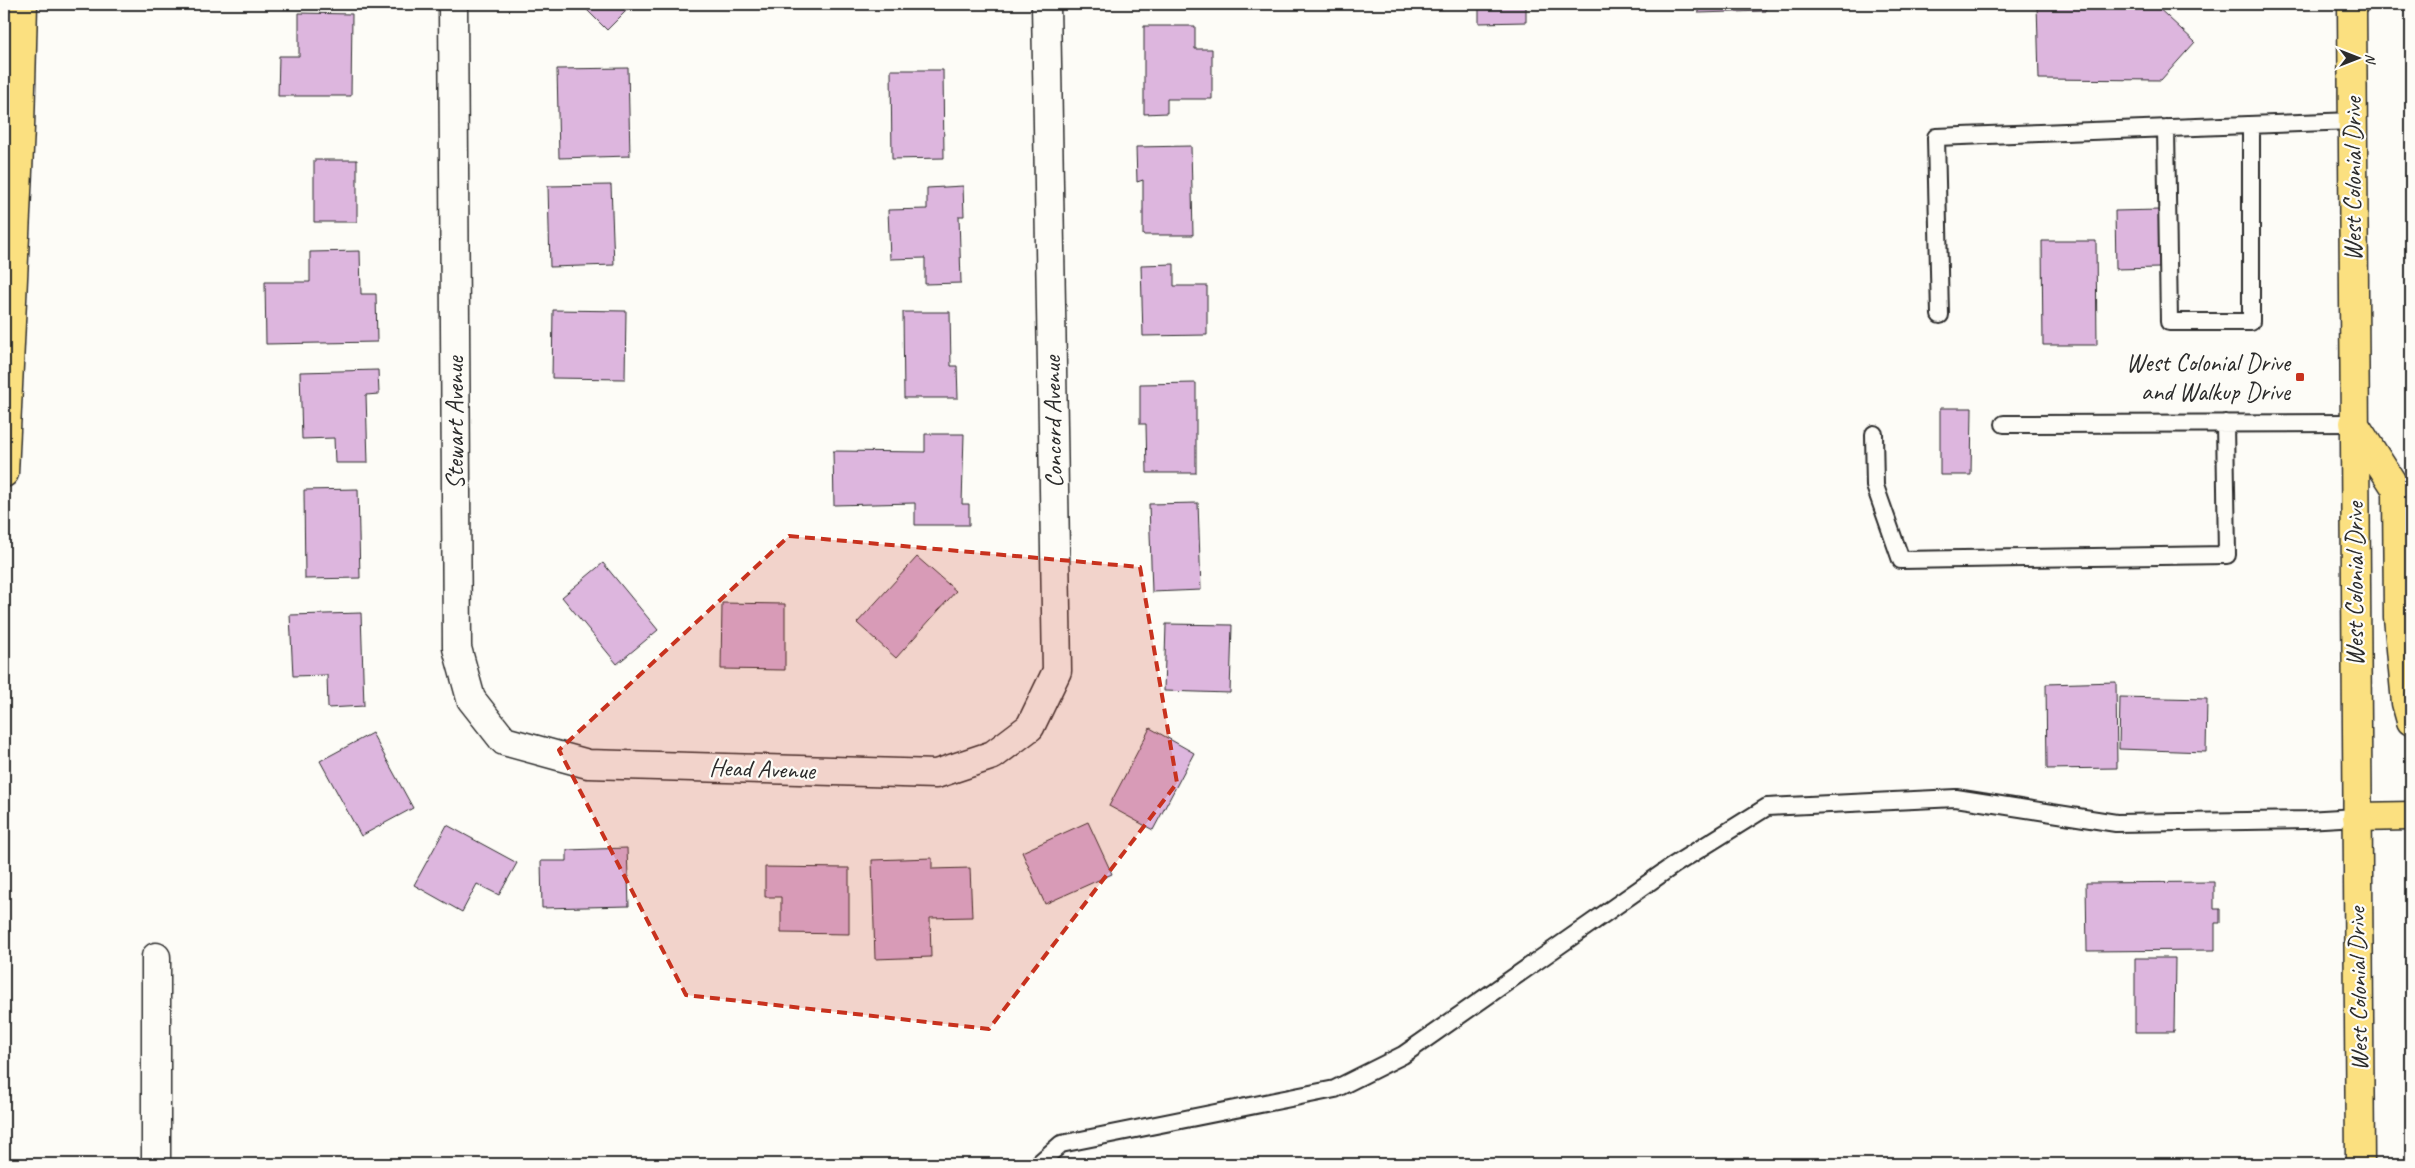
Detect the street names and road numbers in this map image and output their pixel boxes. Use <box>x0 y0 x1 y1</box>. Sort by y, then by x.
street label: West Colonial Drive <box>2337 95 2369 261</box>
street label: Concord Avenue <box>1036 354 1070 488</box>
street label: Stewart Avenue <box>439 355 471 489</box>
street label: West Colonial Drive <box>2339 500 2371 666</box>
street label: Head Avenue <box>709 751 817 787</box>
street label: West Colonial Drive <box>2341 905 2375 1071</box>

